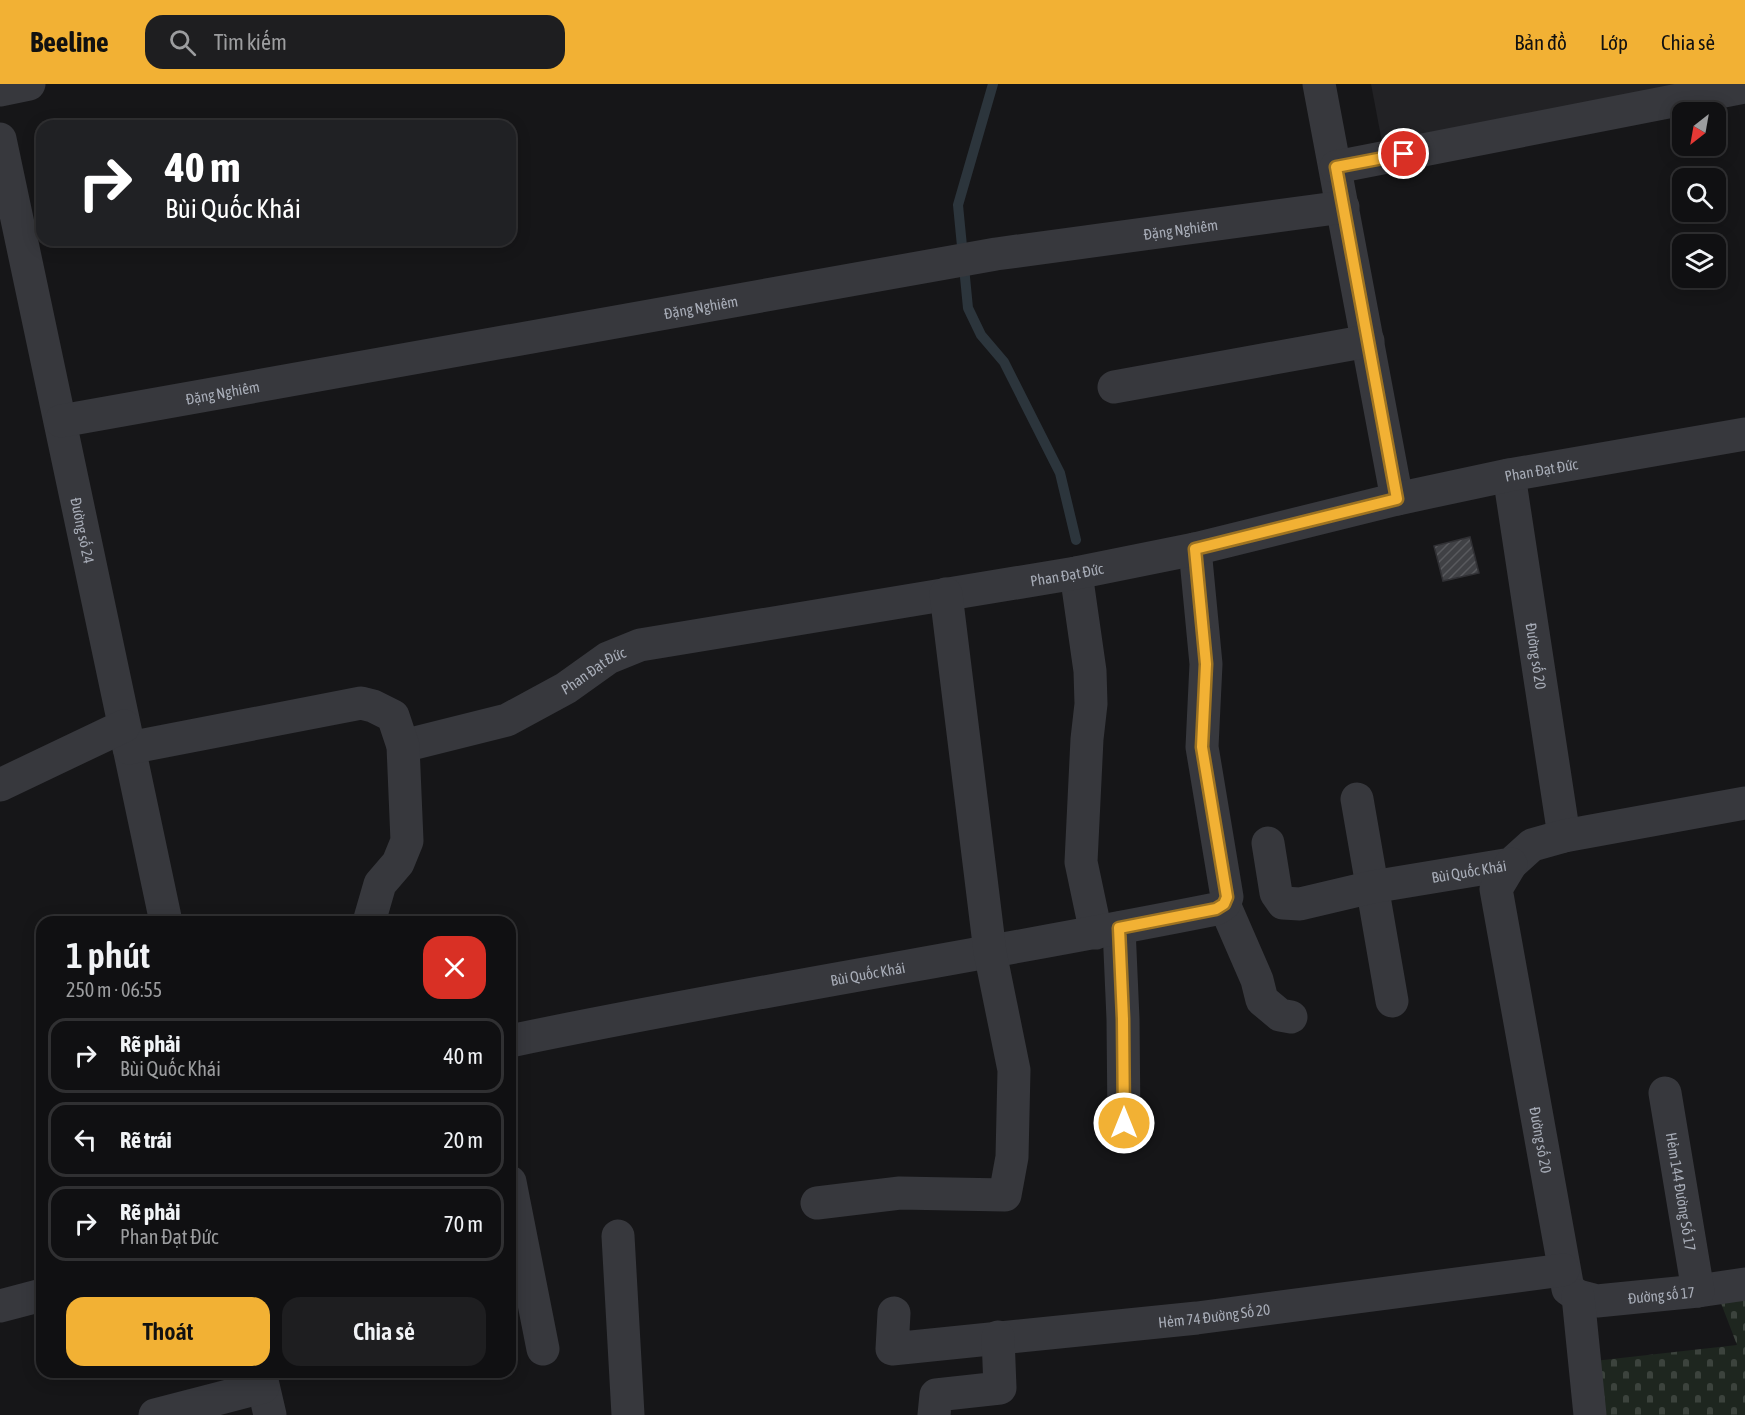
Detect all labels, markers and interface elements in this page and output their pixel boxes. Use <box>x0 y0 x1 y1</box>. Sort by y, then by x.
search box <box>145 15 565 69</box>
text: Beeline <box>30 26 109 58</box>
icon: search <box>166 26 199 59</box>
text: Tìm kiếm <box>214 29 287 55</box>
text: Bản đồ <box>1514 30 1567 54</box>
text: Lớp <box>1600 30 1628 54</box>
text: Chia sẻ <box>1661 30 1715 54</box>
north arrow <box>1672 102 1726 156</box>
map controls <box>1672 102 1726 288</box>
pin <box>1378 128 1429 179</box>
icon: arrive <box>1387 137 1420 170</box>
text: 40 m <box>165 143 240 191</box>
icon: right <box>66 144 144 222</box>
button: search <box>1672 168 1726 222</box>
text: Bùi Quốc Khái <box>165 193 301 224</box>
street label: Đặng Nghiêm <box>1142 216 1219 242</box>
button: layers <box>1672 234 1726 288</box>
street label: Đặng Nghiêm <box>663 292 739 322</box>
street label: Đặng Nghiêm <box>184 377 261 407</box>
street label: Phan Đạt Đức <box>1503 455 1579 484</box>
street label: Đường số 24 <box>68 496 98 565</box>
street label: Phan Đạt Đức <box>1029 559 1105 589</box>
street label: Đường số 20 <box>1523 621 1550 690</box>
street label: Phan Đạt Đức <box>558 643 628 698</box>
street label: Bùi Quốc Khái <box>1430 856 1508 886</box>
text: 1 phút <box>66 934 150 976</box>
button: close <box>423 936 486 999</box>
street label: Bùi Quốc Khái <box>829 958 906 988</box>
text: 250 m · 06:55 <box>66 978 162 1001</box>
text: Rẽ phải <box>120 1031 180 1057</box>
icon: right <box>69 1039 102 1072</box>
text: 40 m <box>443 1043 483 1069</box>
text: Bùi Quốc Khái <box>120 1057 221 1080</box>
position arrow <box>1092 1091 1156 1155</box>
street label: Đường số 20 <box>1527 1105 1555 1174</box>
icon: left <box>69 1123 102 1156</box>
text: Rẽ trái <box>120 1127 172 1153</box>
text: 20 m <box>443 1127 483 1153</box>
street label: Hẻm 144 Đường Số 17 <box>1663 1131 1700 1252</box>
text: Rẽ phải <box>120 1199 180 1225</box>
icon: right <box>69 1207 102 1240</box>
text: 70 m <box>443 1211 483 1237</box>
text: Phan Đạt Đức <box>120 1225 219 1248</box>
street label: Đường số 17 <box>1627 1283 1695 1306</box>
button: Thoát <box>66 1297 270 1366</box>
button: Chia sẻ <box>282 1297 486 1366</box>
street label: Hẻm 74 Đường Số 20 <box>1157 1300 1271 1330</box>

